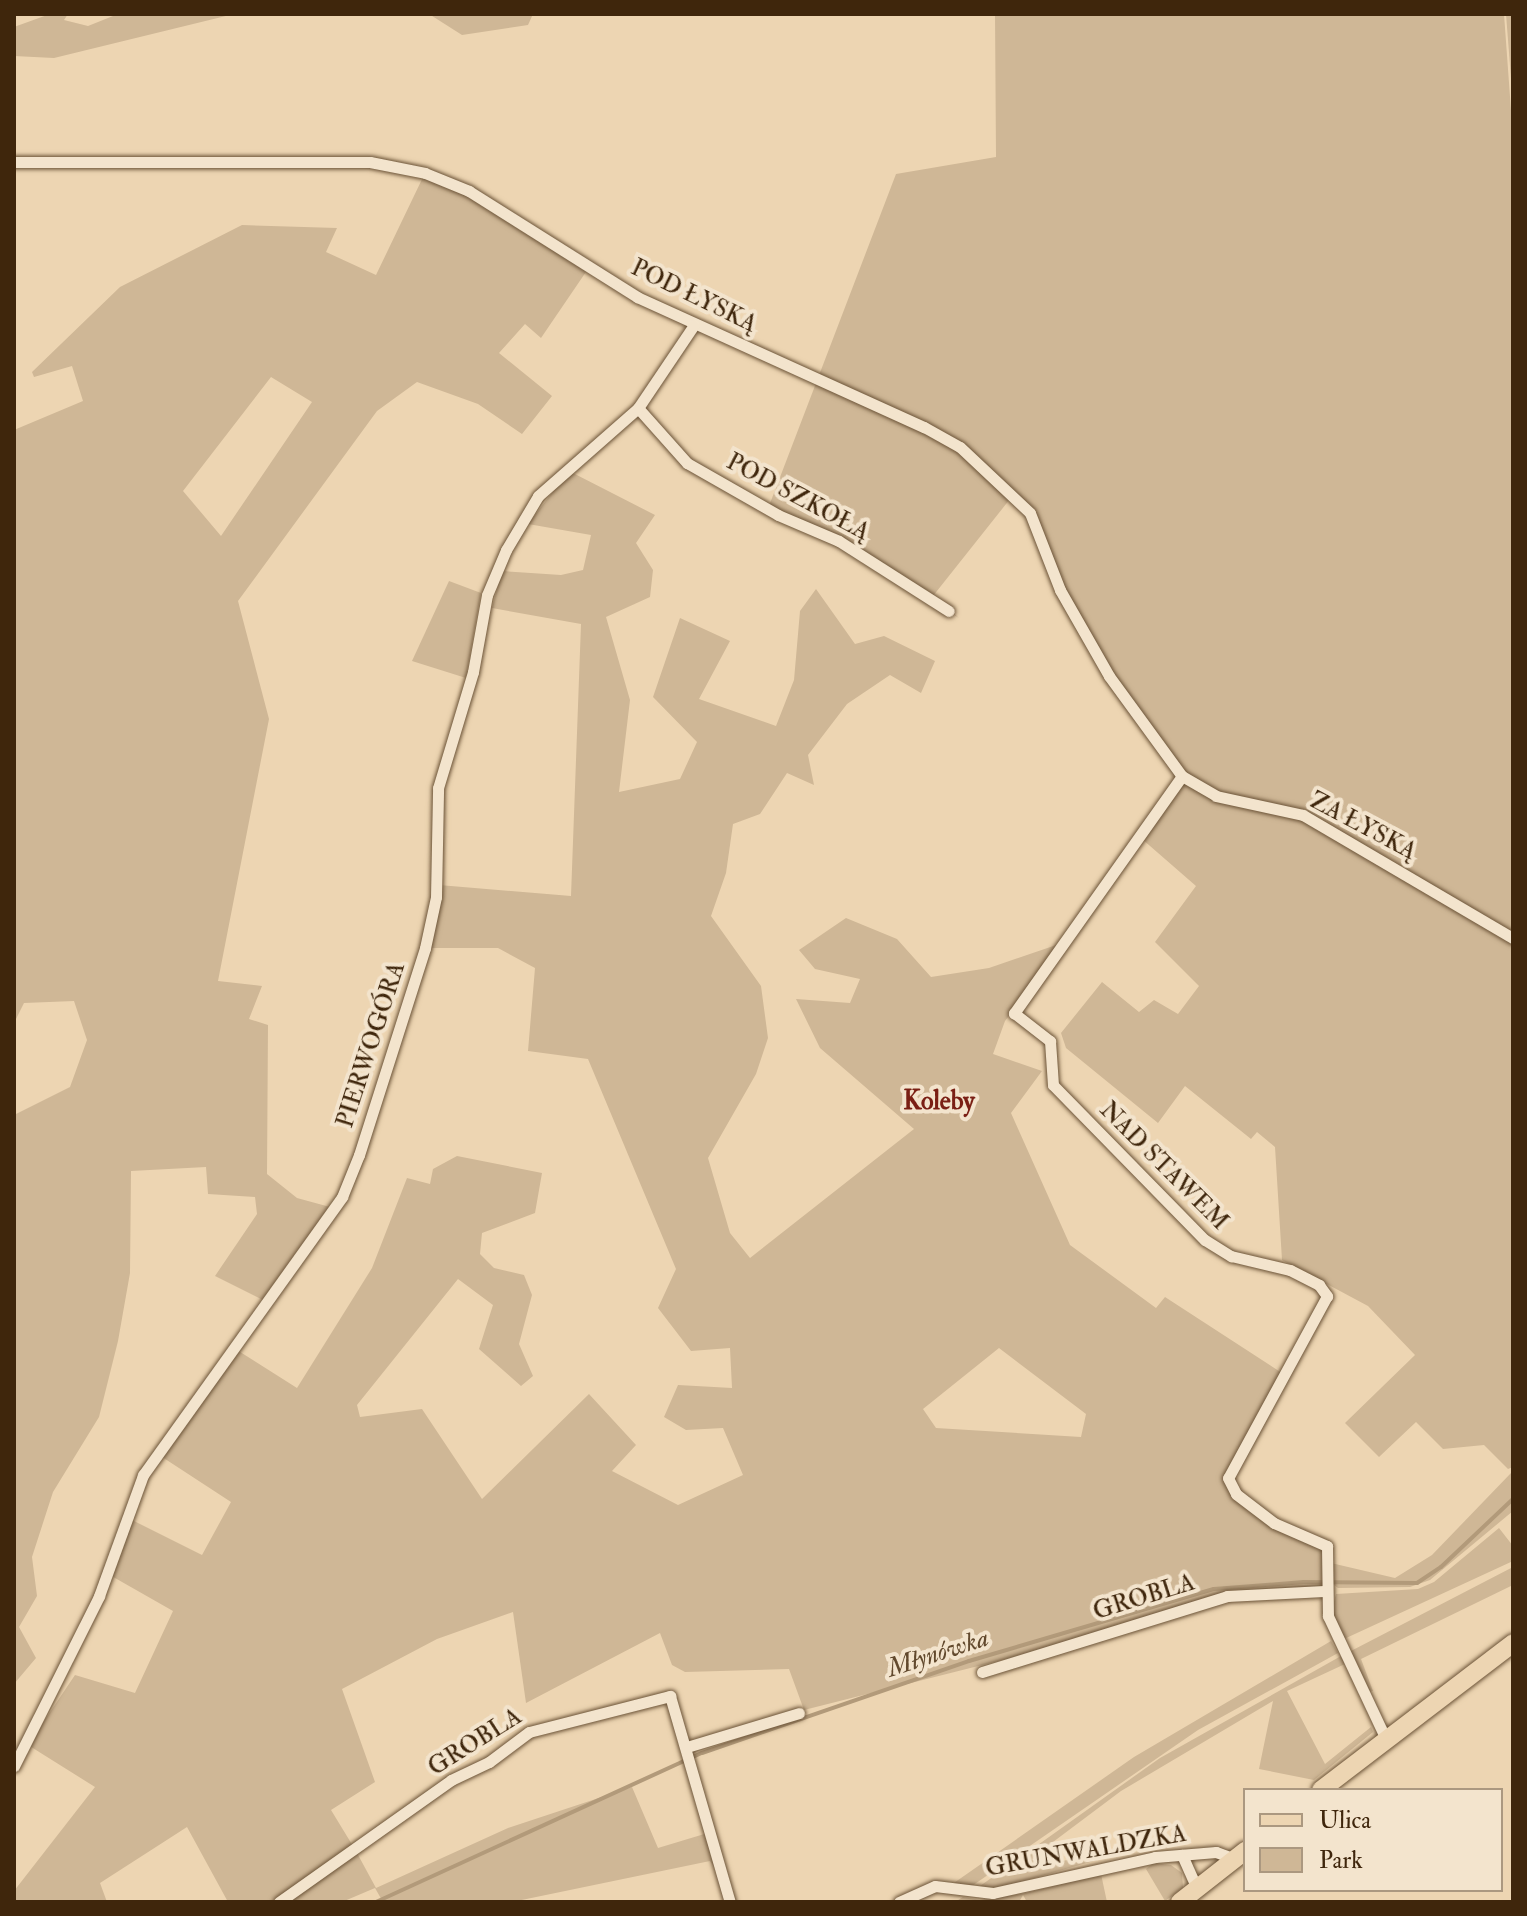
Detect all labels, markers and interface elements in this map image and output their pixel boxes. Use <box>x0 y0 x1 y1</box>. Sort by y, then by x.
street label: POD ŁYSKĄ <box>626 253 762 339</box>
street label: POD SZKOŁĄ <box>722 447 874 547</box>
street label: ZA ŁYSKĄ <box>1305 786 1421 866</box>
street label: PIERWOGÓRA <box>331 959 411 1131</box>
district label: Koleby <box>903 1086 975 1118</box>
street label: NAD STAWEM <box>1094 1096 1234 1236</box>
street label: GROBLA <box>1090 1568 1198 1626</box>
water label: Młynówka <box>883 1623 993 1685</box>
street label: GROBLA <box>423 1702 527 1782</box>
legend <box>1243 1788 1503 1892</box>
text: Ulica <box>1319 1805 1371 1836</box>
street label: GRUNWALDZKA <box>983 1819 1189 1883</box>
text: Park <box>1319 1845 1363 1876</box>

